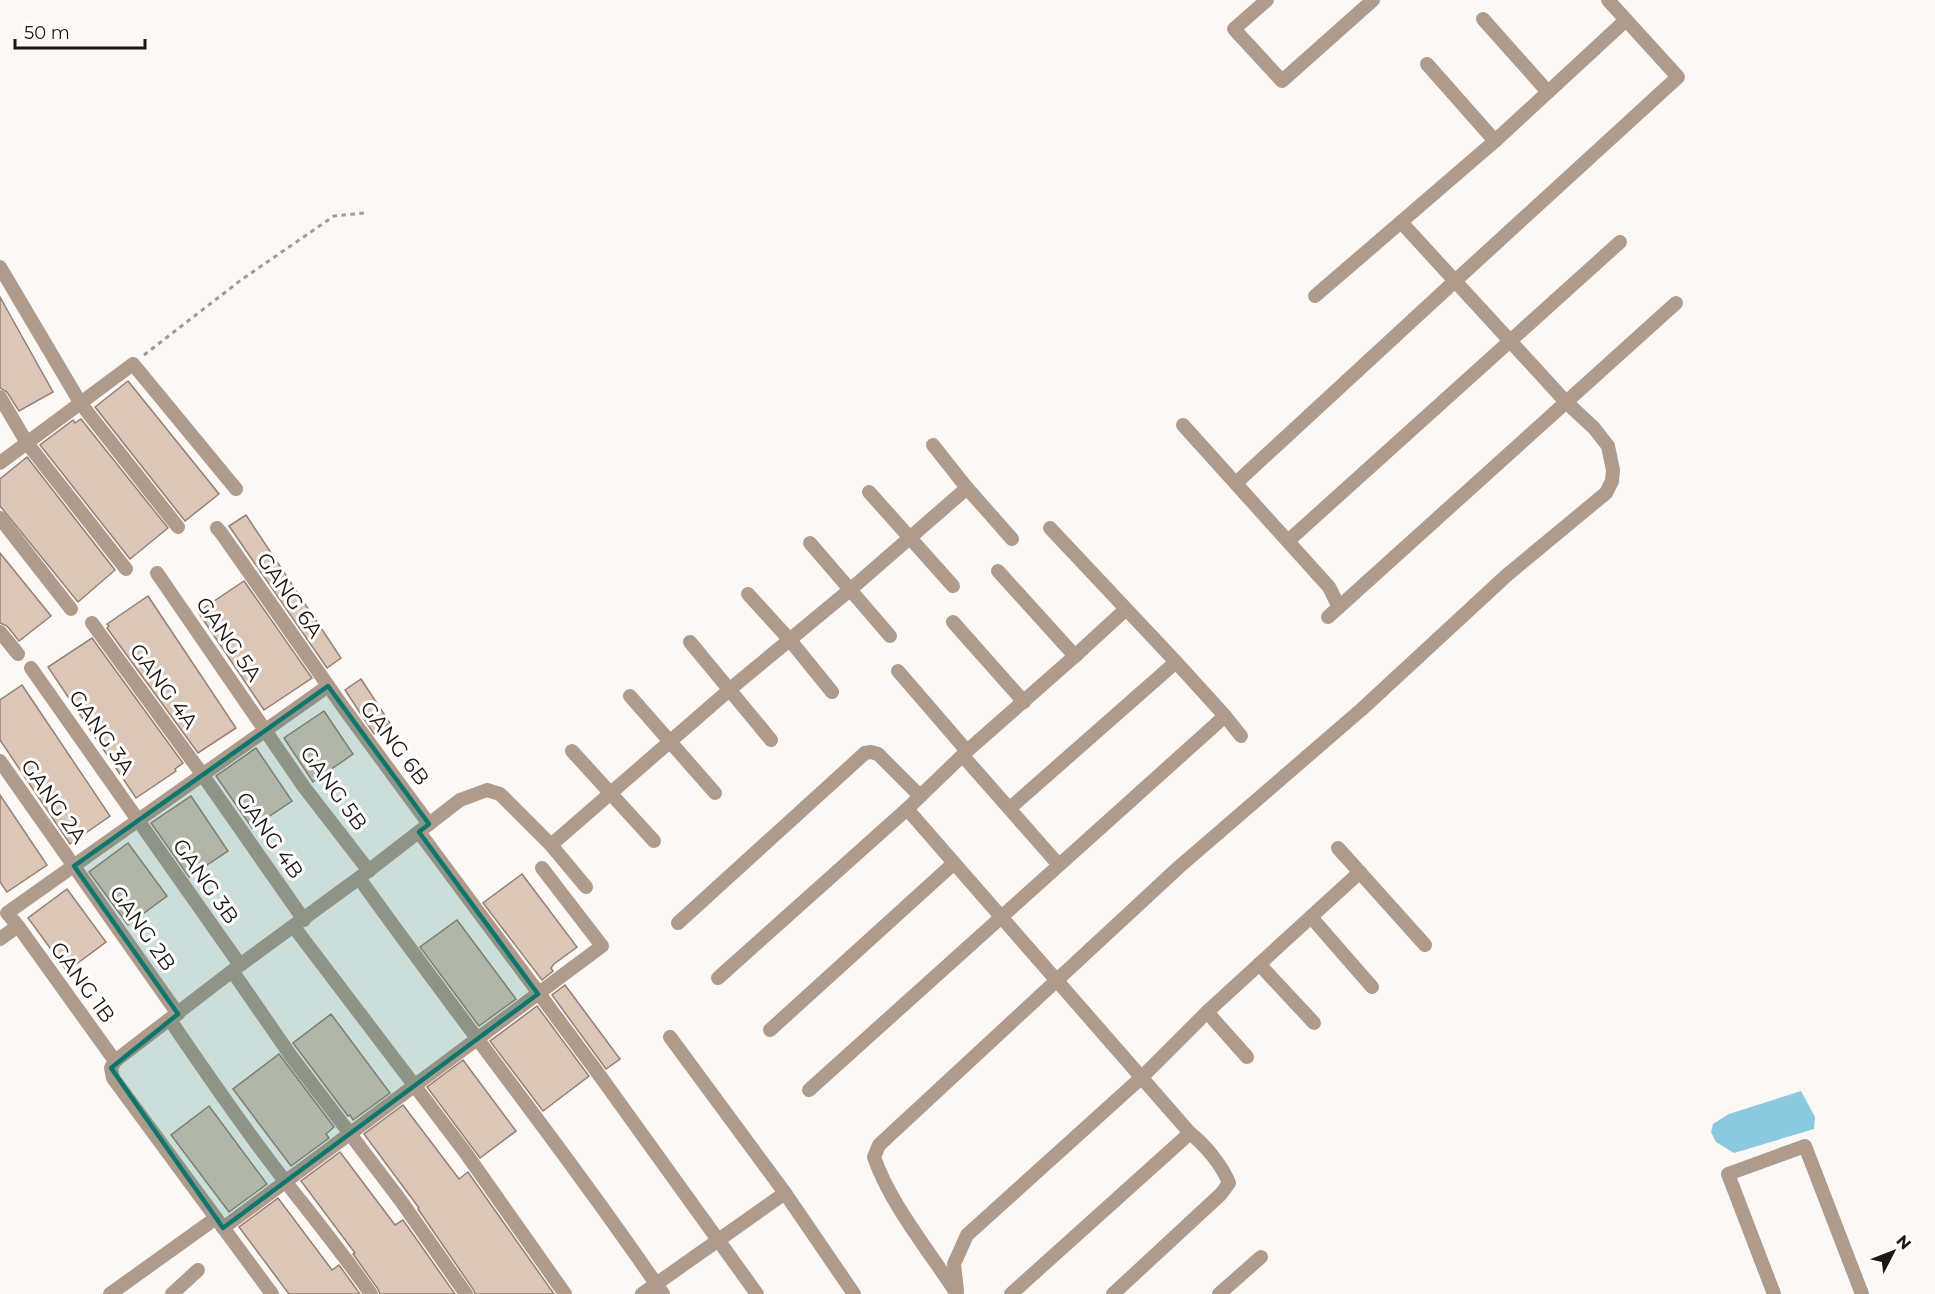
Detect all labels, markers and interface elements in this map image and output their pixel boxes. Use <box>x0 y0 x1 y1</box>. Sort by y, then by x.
scale bar <box>15 12 146 50</box>
text: 50 m <box>24 22 70 44</box>
street label: GANG 6A <box>252 548 329 643</box>
street label: GANG 5A <box>191 592 268 687</box>
street label: GANG 4A <box>125 639 204 734</box>
street label: GANG 3A <box>64 685 141 780</box>
street label: GANG 6B <box>355 696 435 790</box>
street label: GANG 5B <box>295 741 373 835</box>
street label: GANG 2A <box>16 754 93 849</box>
street label: GANG 4B <box>231 787 309 883</box>
street label: GANG 3B <box>168 834 244 928</box>
street label: GANG 2B <box>105 881 181 975</box>
street label: GANG 1B <box>45 937 121 1027</box>
north arrow <box>1863 1222 1923 1282</box>
text: N <box>1892 1231 1915 1253</box>

